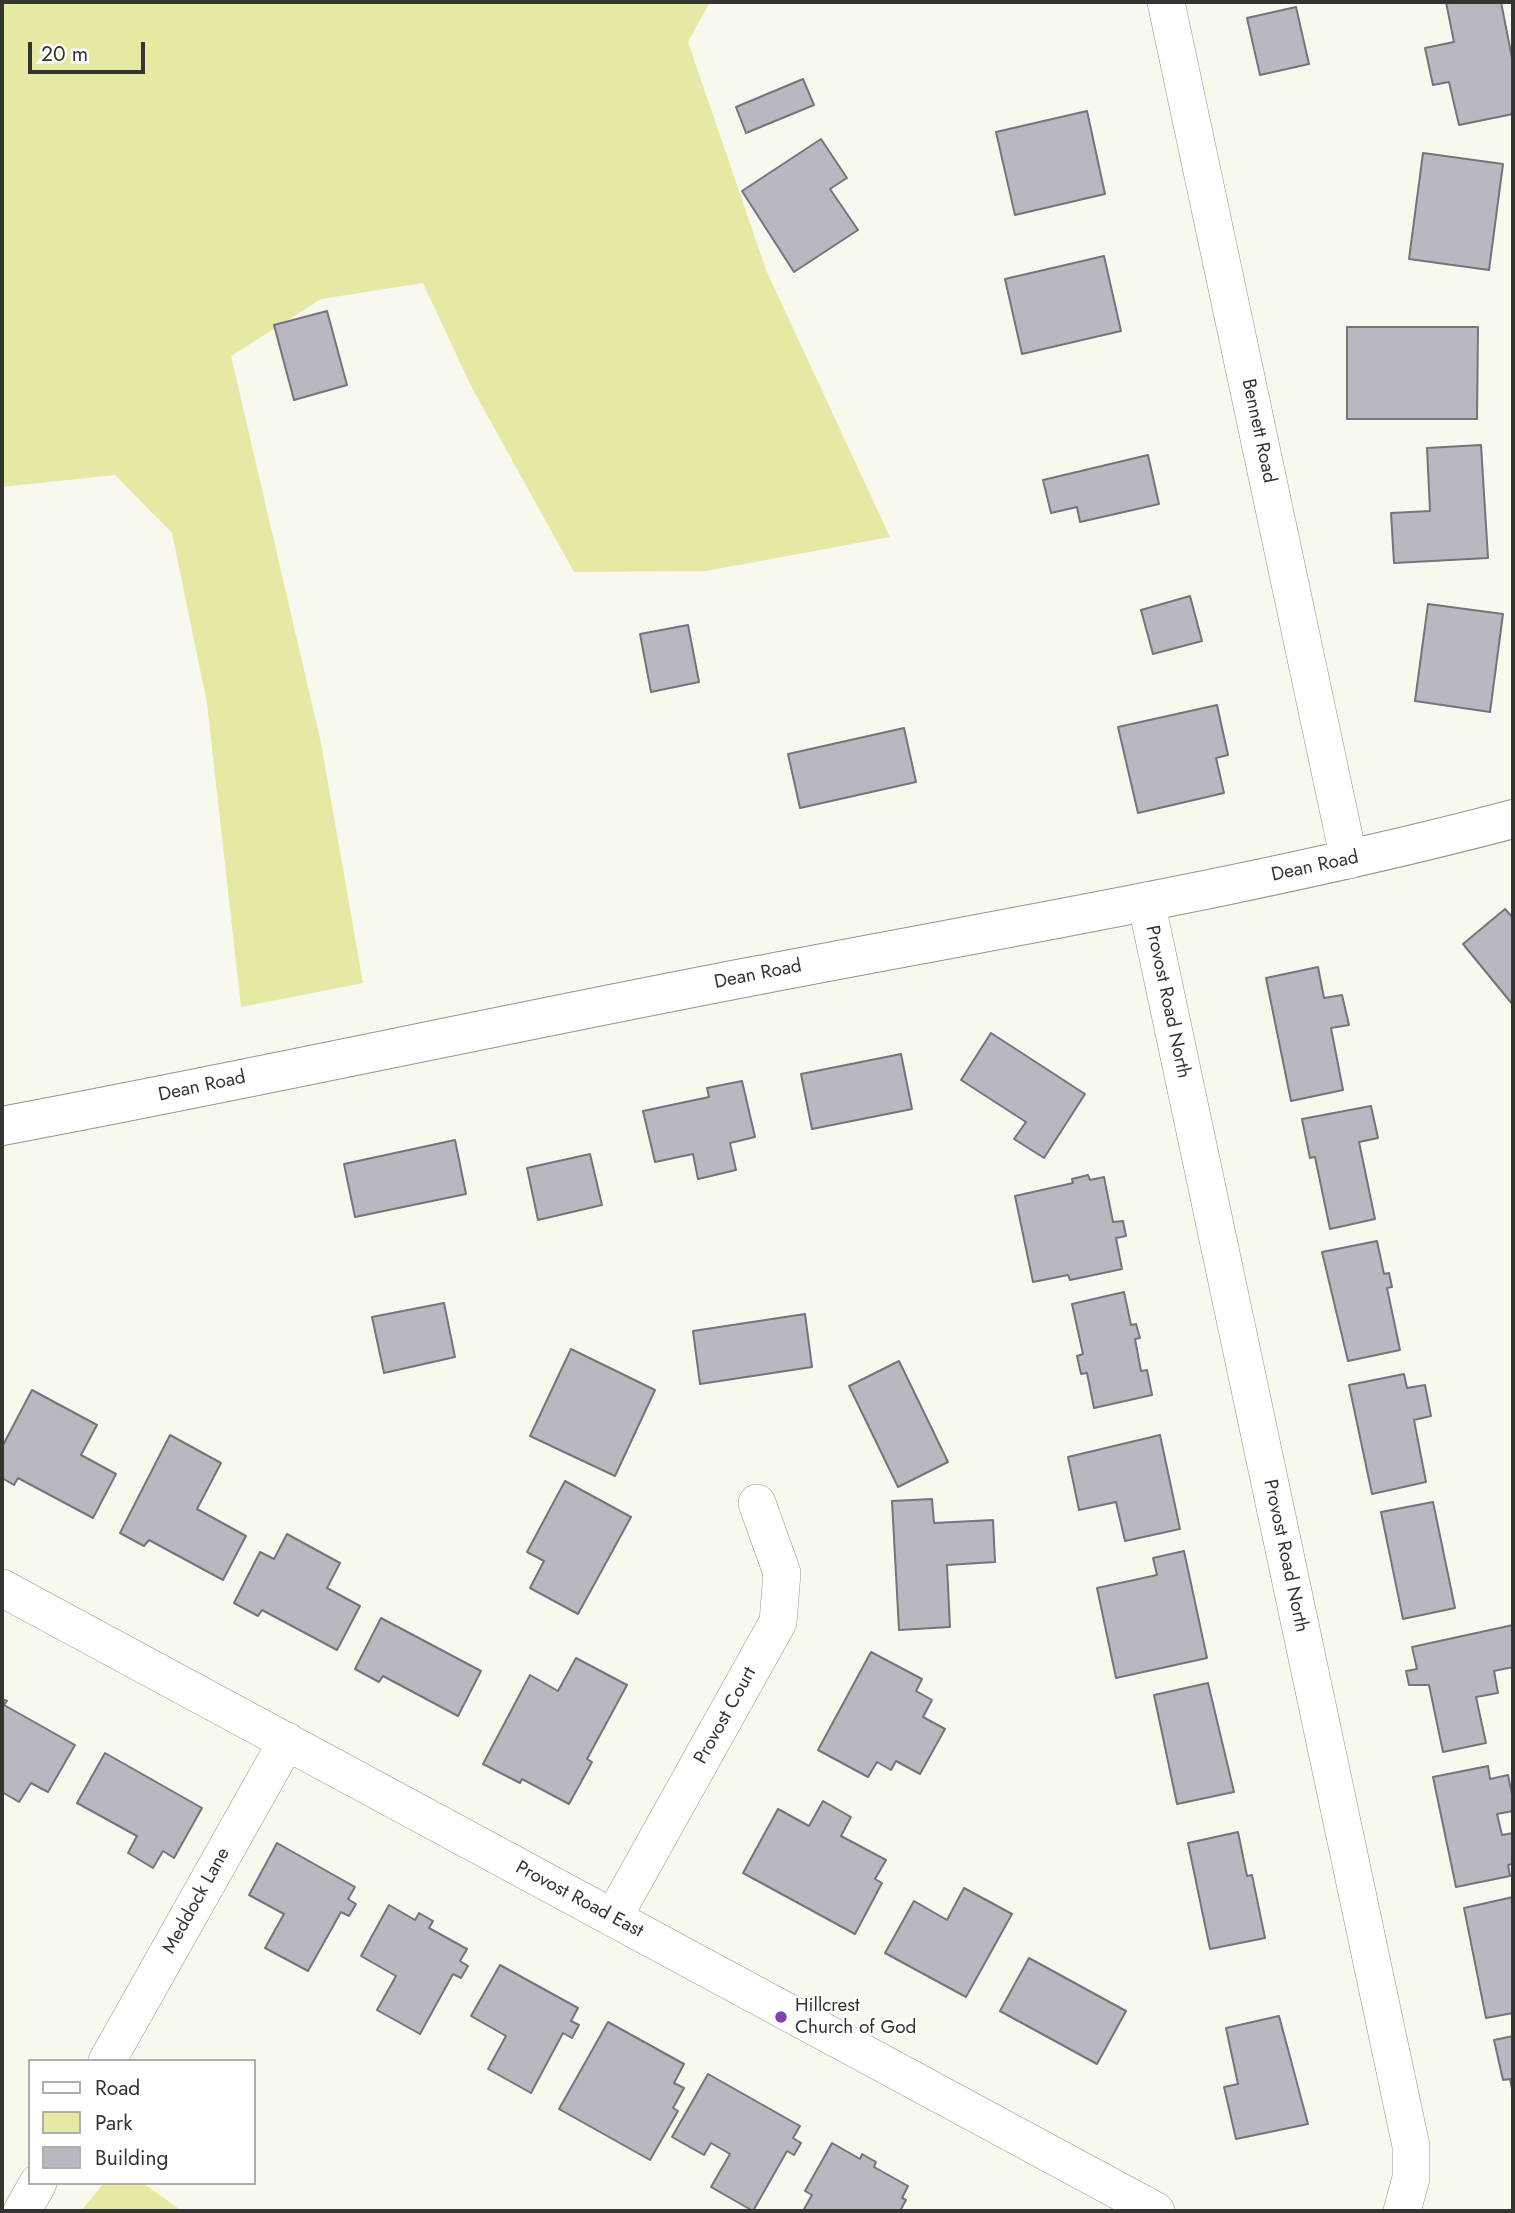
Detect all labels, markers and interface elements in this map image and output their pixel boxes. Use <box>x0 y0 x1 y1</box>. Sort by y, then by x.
scale bar <box>32 28 149 72</box>
text: 20 m <box>41 39 88 69</box>
street label: Bennett Road <box>1236 377 1280 485</box>
street label: Dean Road <box>1269 847 1361 887</box>
street label: Provost Road North <box>1140 924 1194 1080</box>
street label: Dean Road <box>712 955 804 995</box>
street label: Dean Road <box>156 1067 248 1107</box>
street label: Provost Road North <box>1258 1478 1312 1634</box>
street label: Provost Court <box>690 1664 762 1768</box>
street label: Meddock Lane <box>158 1844 236 1958</box>
street label: Provost Road East <box>511 1857 647 1943</box>
place label: Hillcrest Church of God <box>795 1995 916 2039</box>
marker: Hillcrest Church of God <box>773 2009 789 2025</box>
legend <box>28 2059 256 2185</box>
text: Road <box>95 2073 140 2103</box>
text: Park <box>95 2108 132 2138</box>
text: Building <box>95 2143 168 2173</box>

